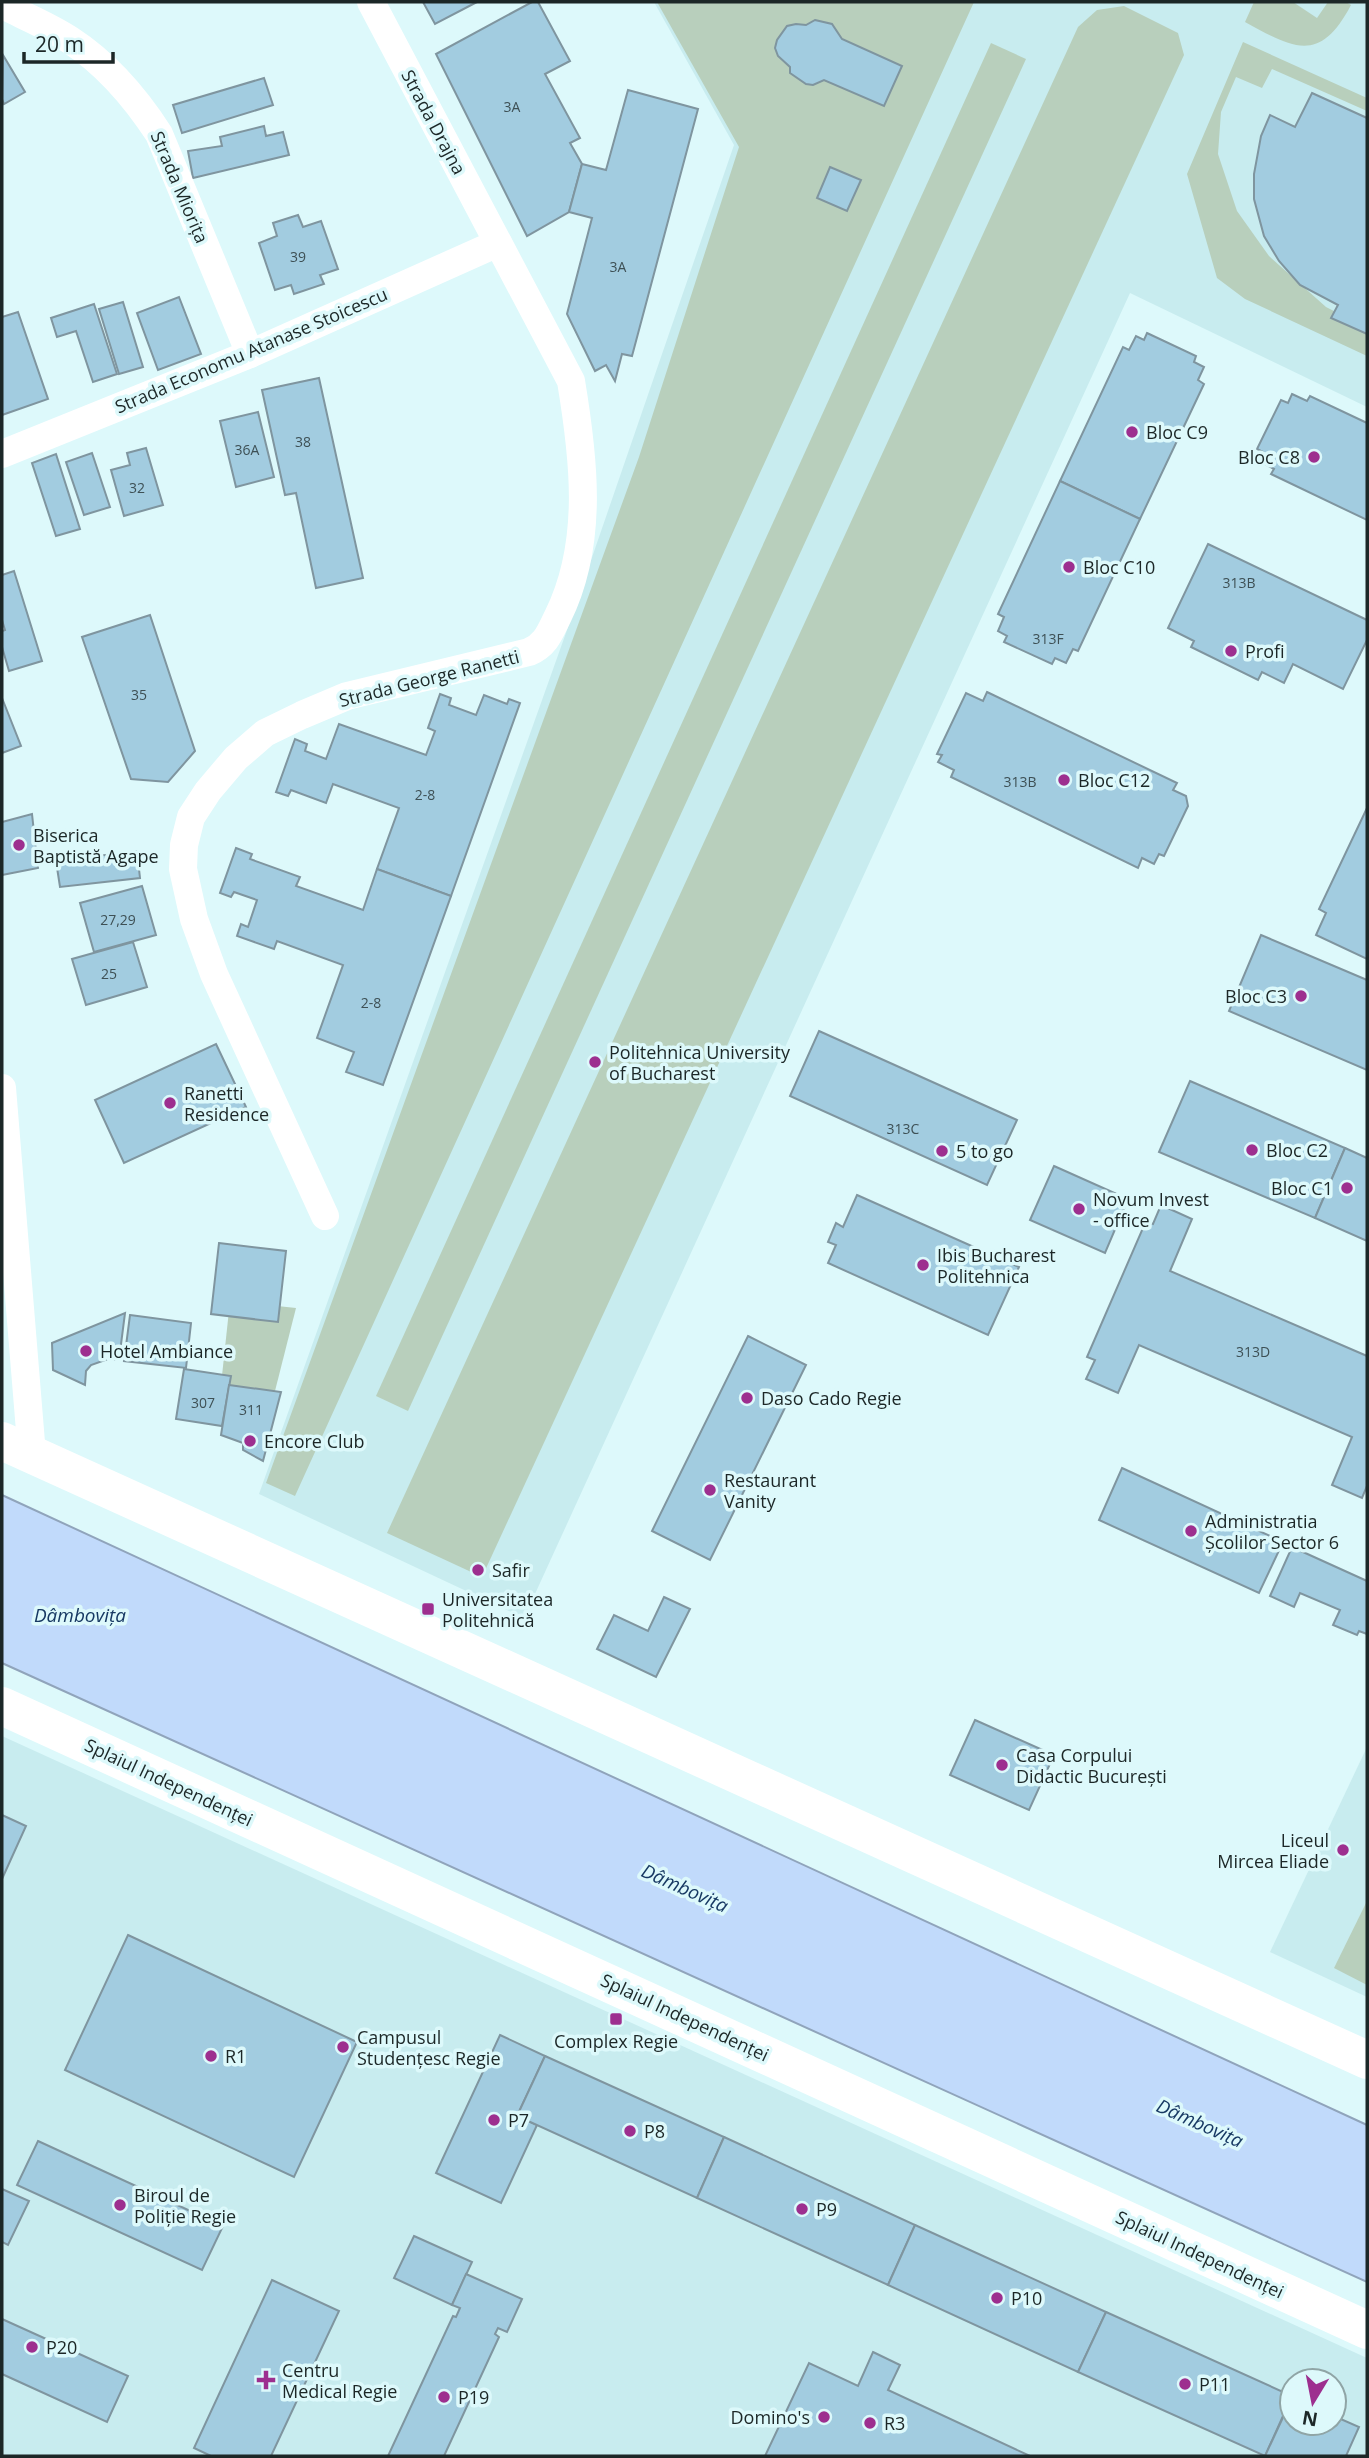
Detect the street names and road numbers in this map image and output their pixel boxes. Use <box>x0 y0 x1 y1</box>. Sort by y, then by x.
street label: Strada Drajna <box>396 65 472 179</box>
street label: Strada Miorița <box>146 127 214 247</box>
street label: Strada Economu Atanase Stoicescu <box>111 282 391 418</box>
street label: Strada George Ranetti <box>336 644 522 712</box>
street label: Splaiul Independenței <box>81 1732 257 1832</box>
street label: Splaiul Independenței <box>597 1967 773 2067</box>
street label: Splaiul Independenței <box>1112 2204 1288 2304</box>

